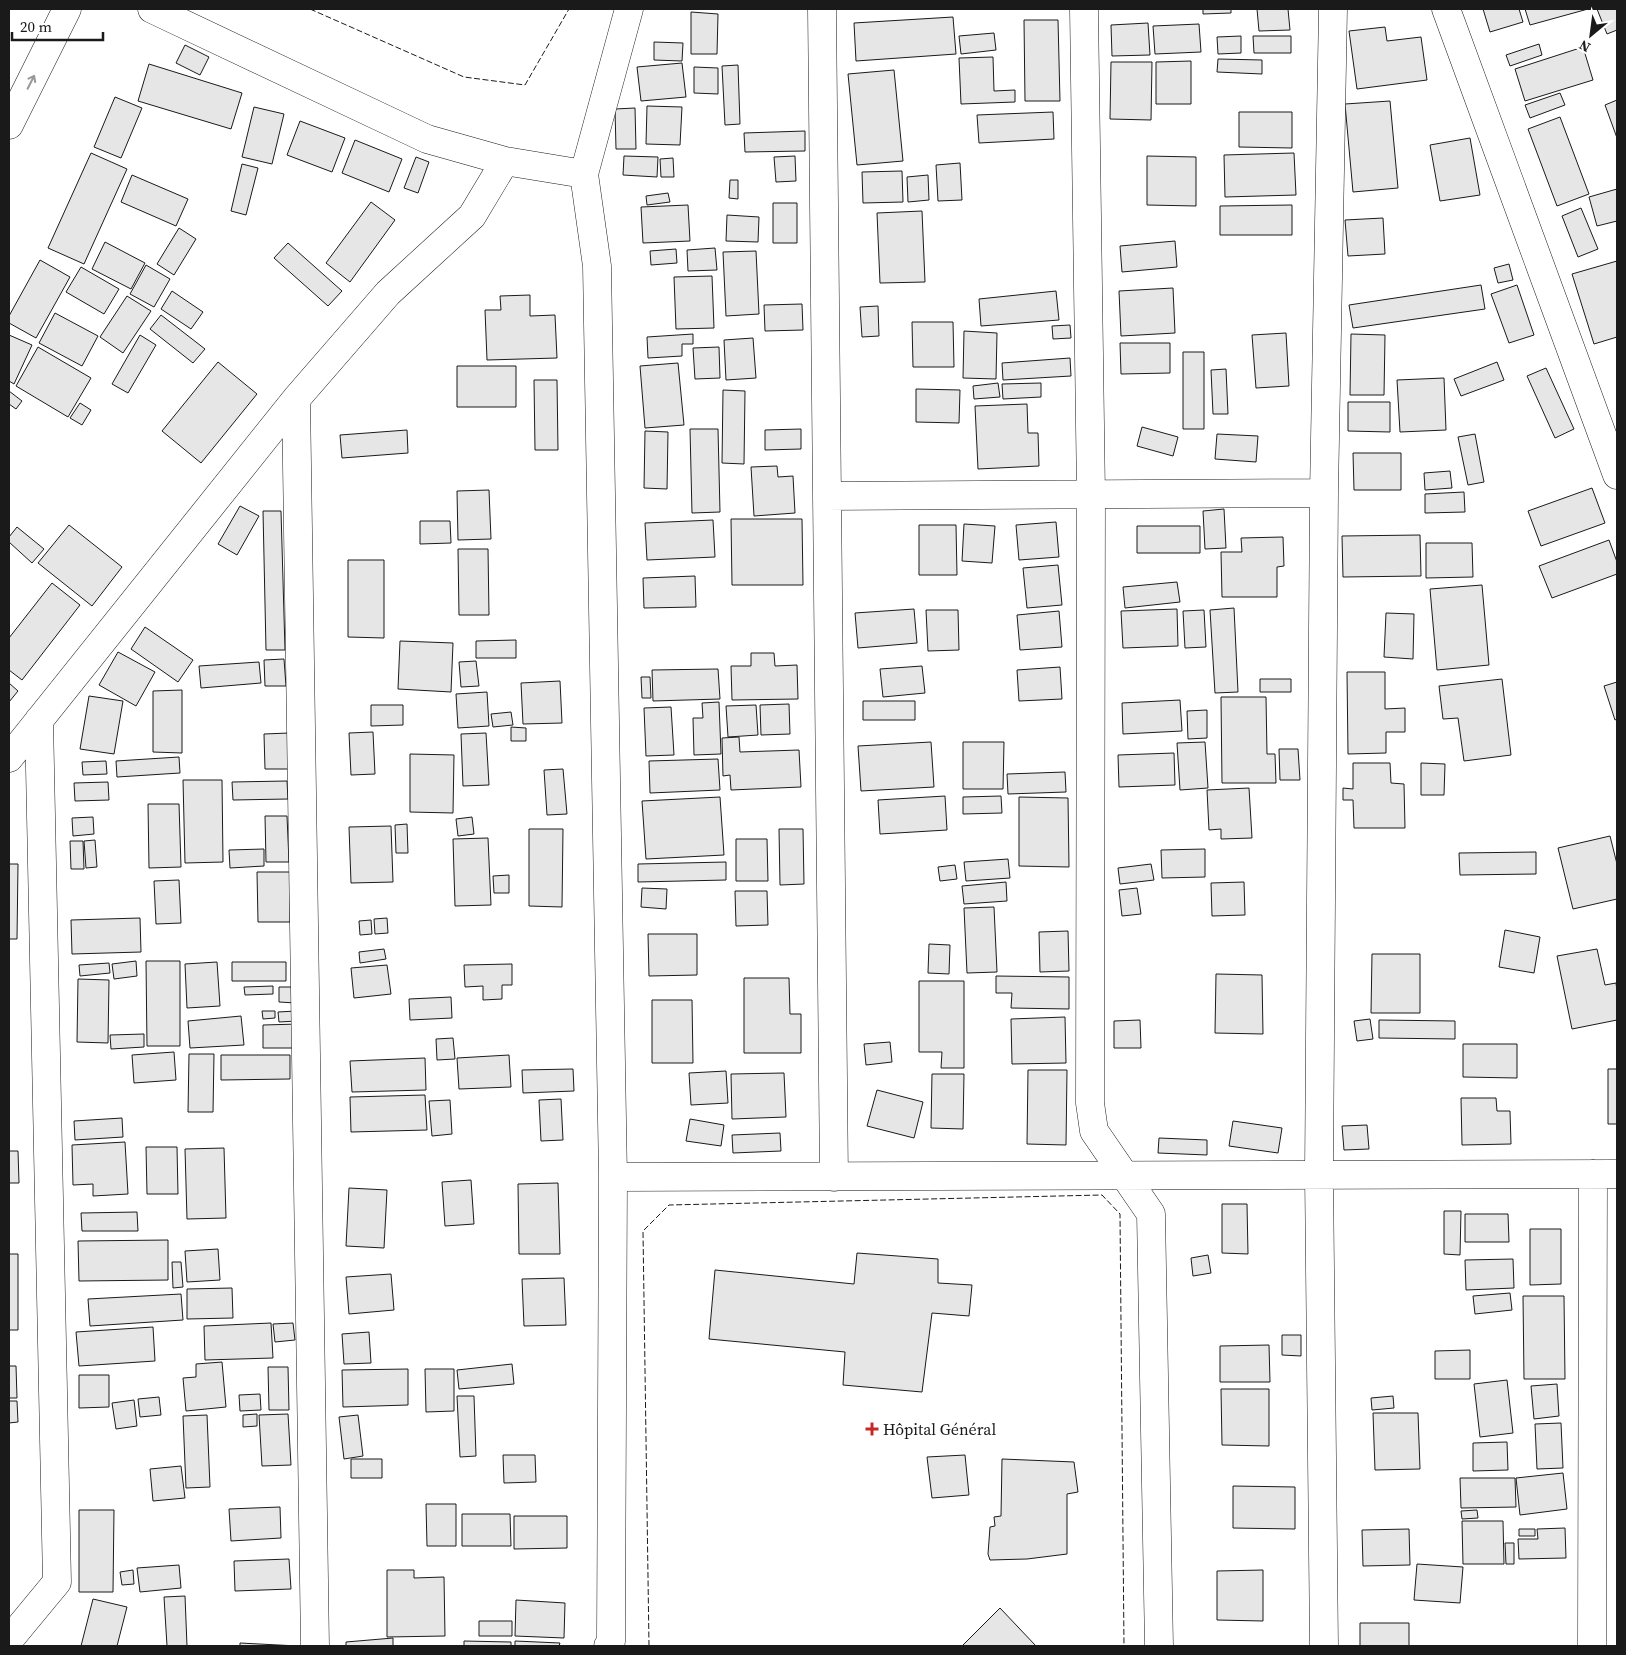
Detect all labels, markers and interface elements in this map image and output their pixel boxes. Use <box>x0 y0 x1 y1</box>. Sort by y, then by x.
scale bar <box>12 10 104 42</box>
north arrow <box>1566 10 1616 60</box>
text: 20 m <box>20 16 52 37</box>
text: N <box>1575 35 1594 58</box>
one-way arrow <box>26 75 36 90</box>
place label: Hôpital Général <box>883 1418 997 1440</box>
marker: Hôpital Général <box>865 1422 879 1436</box>

